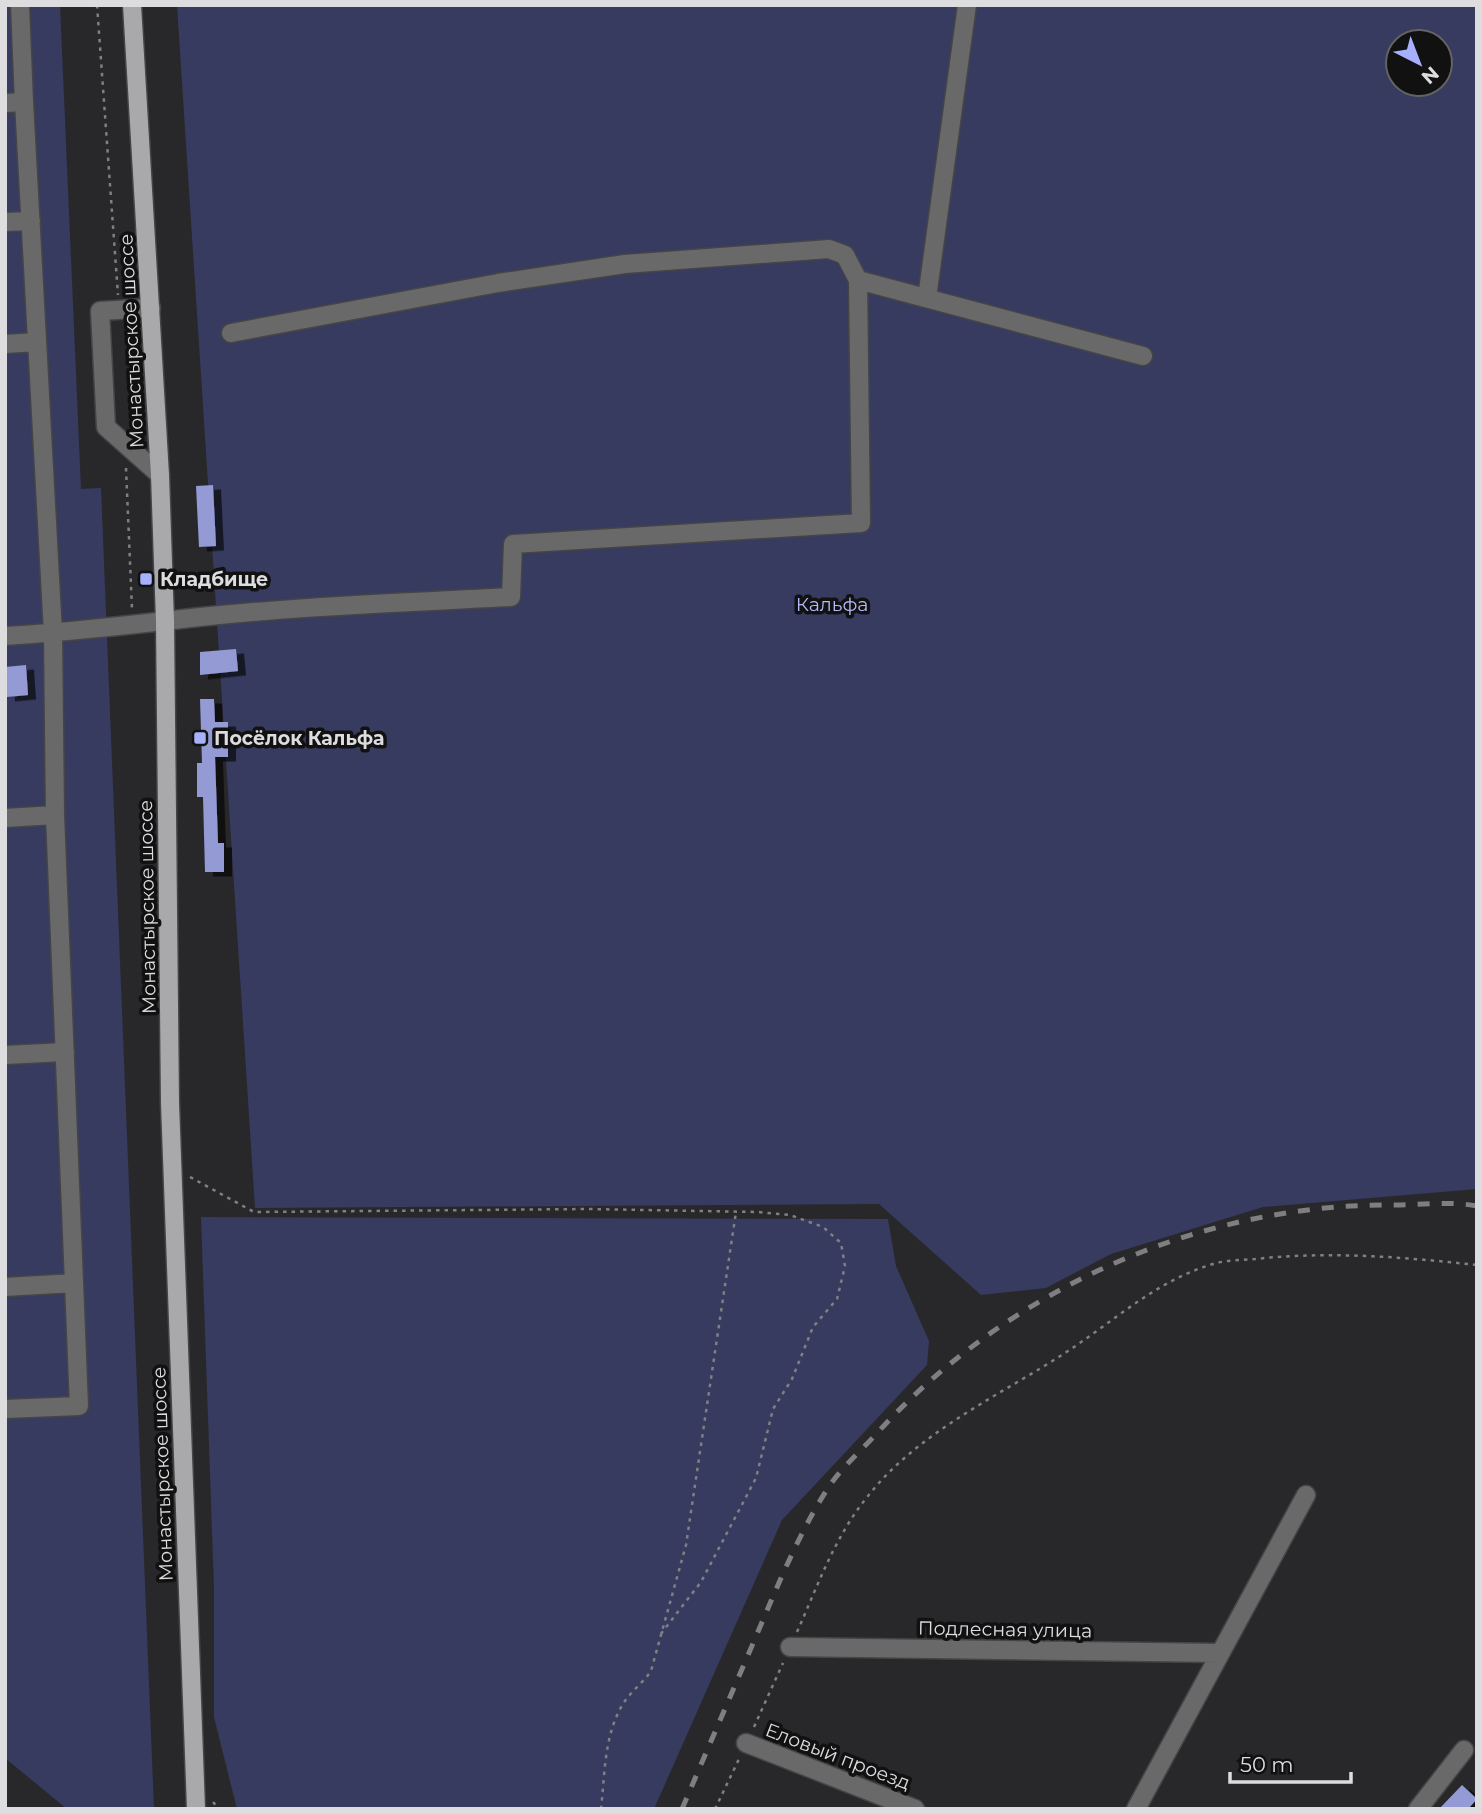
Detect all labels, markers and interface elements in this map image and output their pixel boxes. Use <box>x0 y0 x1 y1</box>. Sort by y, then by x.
north arrow <box>1384 28 1454 98</box>
text: N <box>1417 62 1443 89</box>
street label: Монастырское шоссе <box>114 233 149 449</box>
place label: Кладбище <box>160 568 268 591</box>
marker: Кладбище <box>138 571 154 587</box>
park label: Кальфа <box>796 593 868 616</box>
place label: Посёлок Кальфа <box>214 727 384 750</box>
marker: Посёлок Кальфа <box>192 730 208 746</box>
street label: Монастырское шоссе <box>134 800 161 1014</box>
street label: Монастырское шоссе <box>147 1366 178 1582</box>
street label: Подлесная улица <box>918 1616 1092 1643</box>
street label: Еловый проезд <box>762 1718 914 1795</box>
scale bar <box>1230 1741 1351 1785</box>
text: 50 m <box>1240 1752 1294 1777</box>

